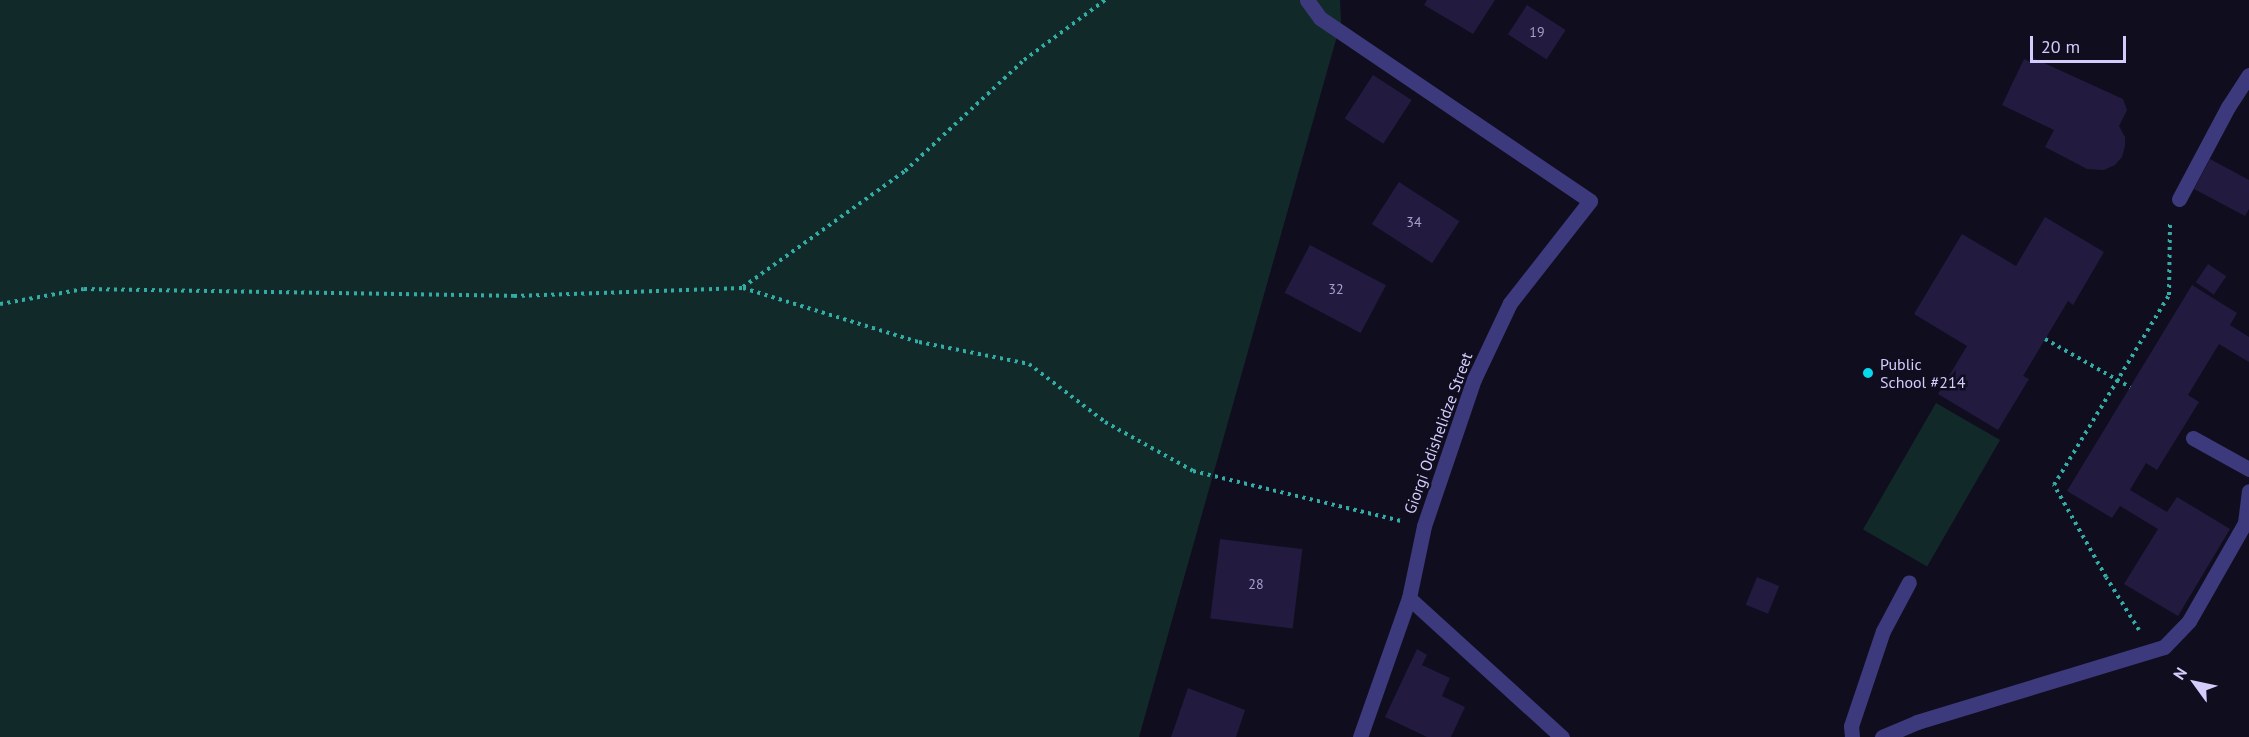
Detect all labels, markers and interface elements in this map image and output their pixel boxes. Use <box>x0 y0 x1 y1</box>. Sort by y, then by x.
house number: 19 <box>1529 24 1545 40</box>
scale bar <box>2033 24 2129 62</box>
text: 20 m <box>2041 35 2080 58</box>
house number: 34 <box>1406 214 1422 230</box>
house number: 32 <box>1328 281 1344 297</box>
street label: Giorgi Odishelidze Street <box>1400 350 1476 516</box>
place label: Public School #214 <box>1880 354 1965 392</box>
marker: Public School #214 <box>1861 366 1875 380</box>
house number: 28 <box>1248 576 1264 592</box>
north arrow <box>2165 653 2225 713</box>
text: N <box>2169 663 2191 683</box>

